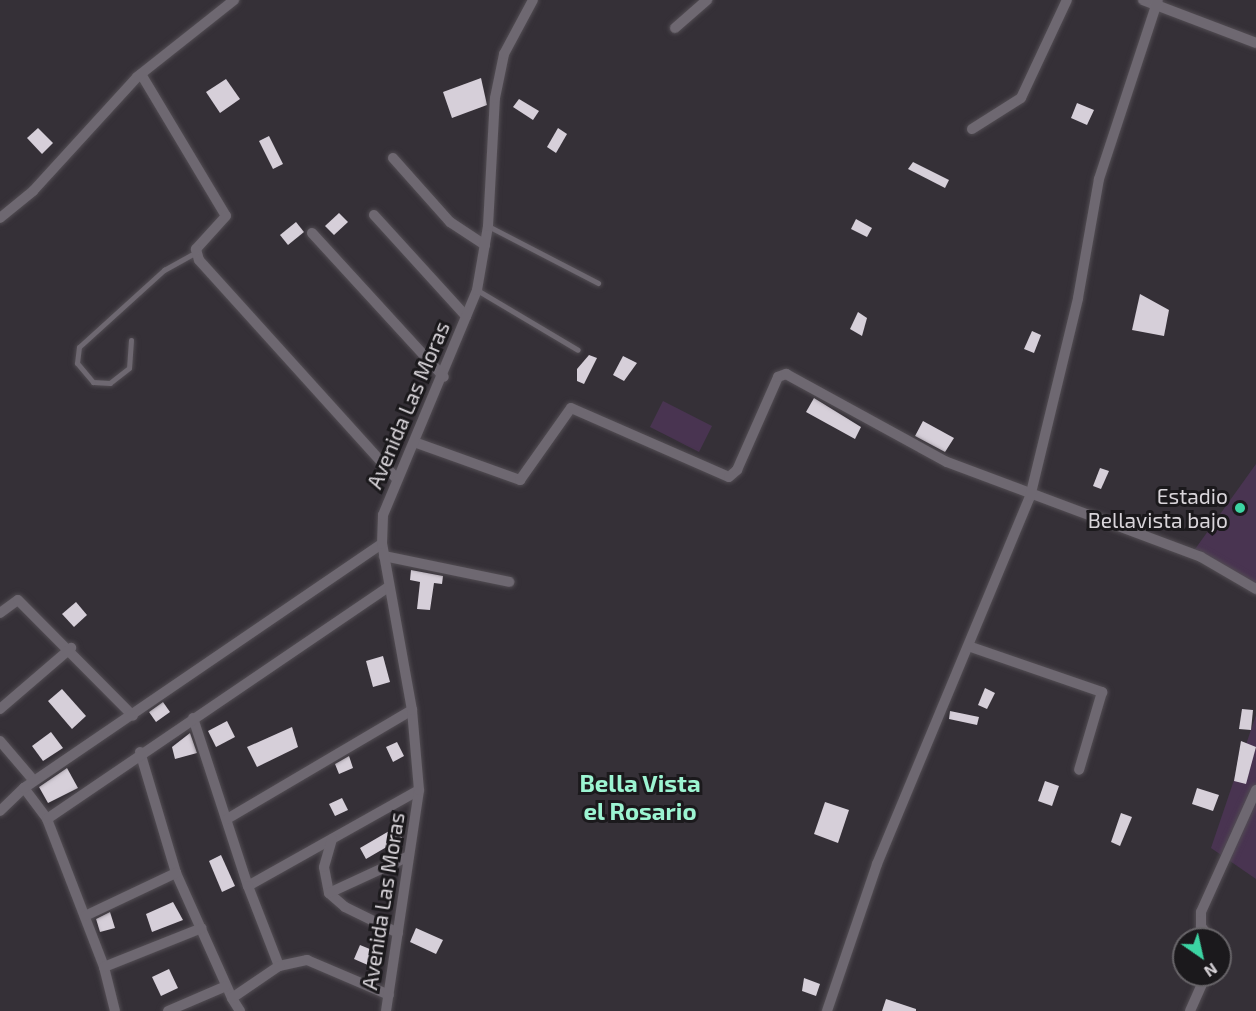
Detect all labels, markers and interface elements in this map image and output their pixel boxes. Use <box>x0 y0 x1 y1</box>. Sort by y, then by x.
street label: Avenida Las Moras <box>361 318 455 492</box>
place label: Estadio Bellavista bajo <box>1088 483 1228 533</box>
marker: Estadio Bellavista bajo <box>1233 501 1247 515</box>
district label: Bella Vista el Rosario <box>579 769 701 825</box>
street label: Avenida Las Moras <box>357 811 409 991</box>
north arrow <box>1172 927 1232 987</box>
text: N <box>1201 960 1221 982</box>

